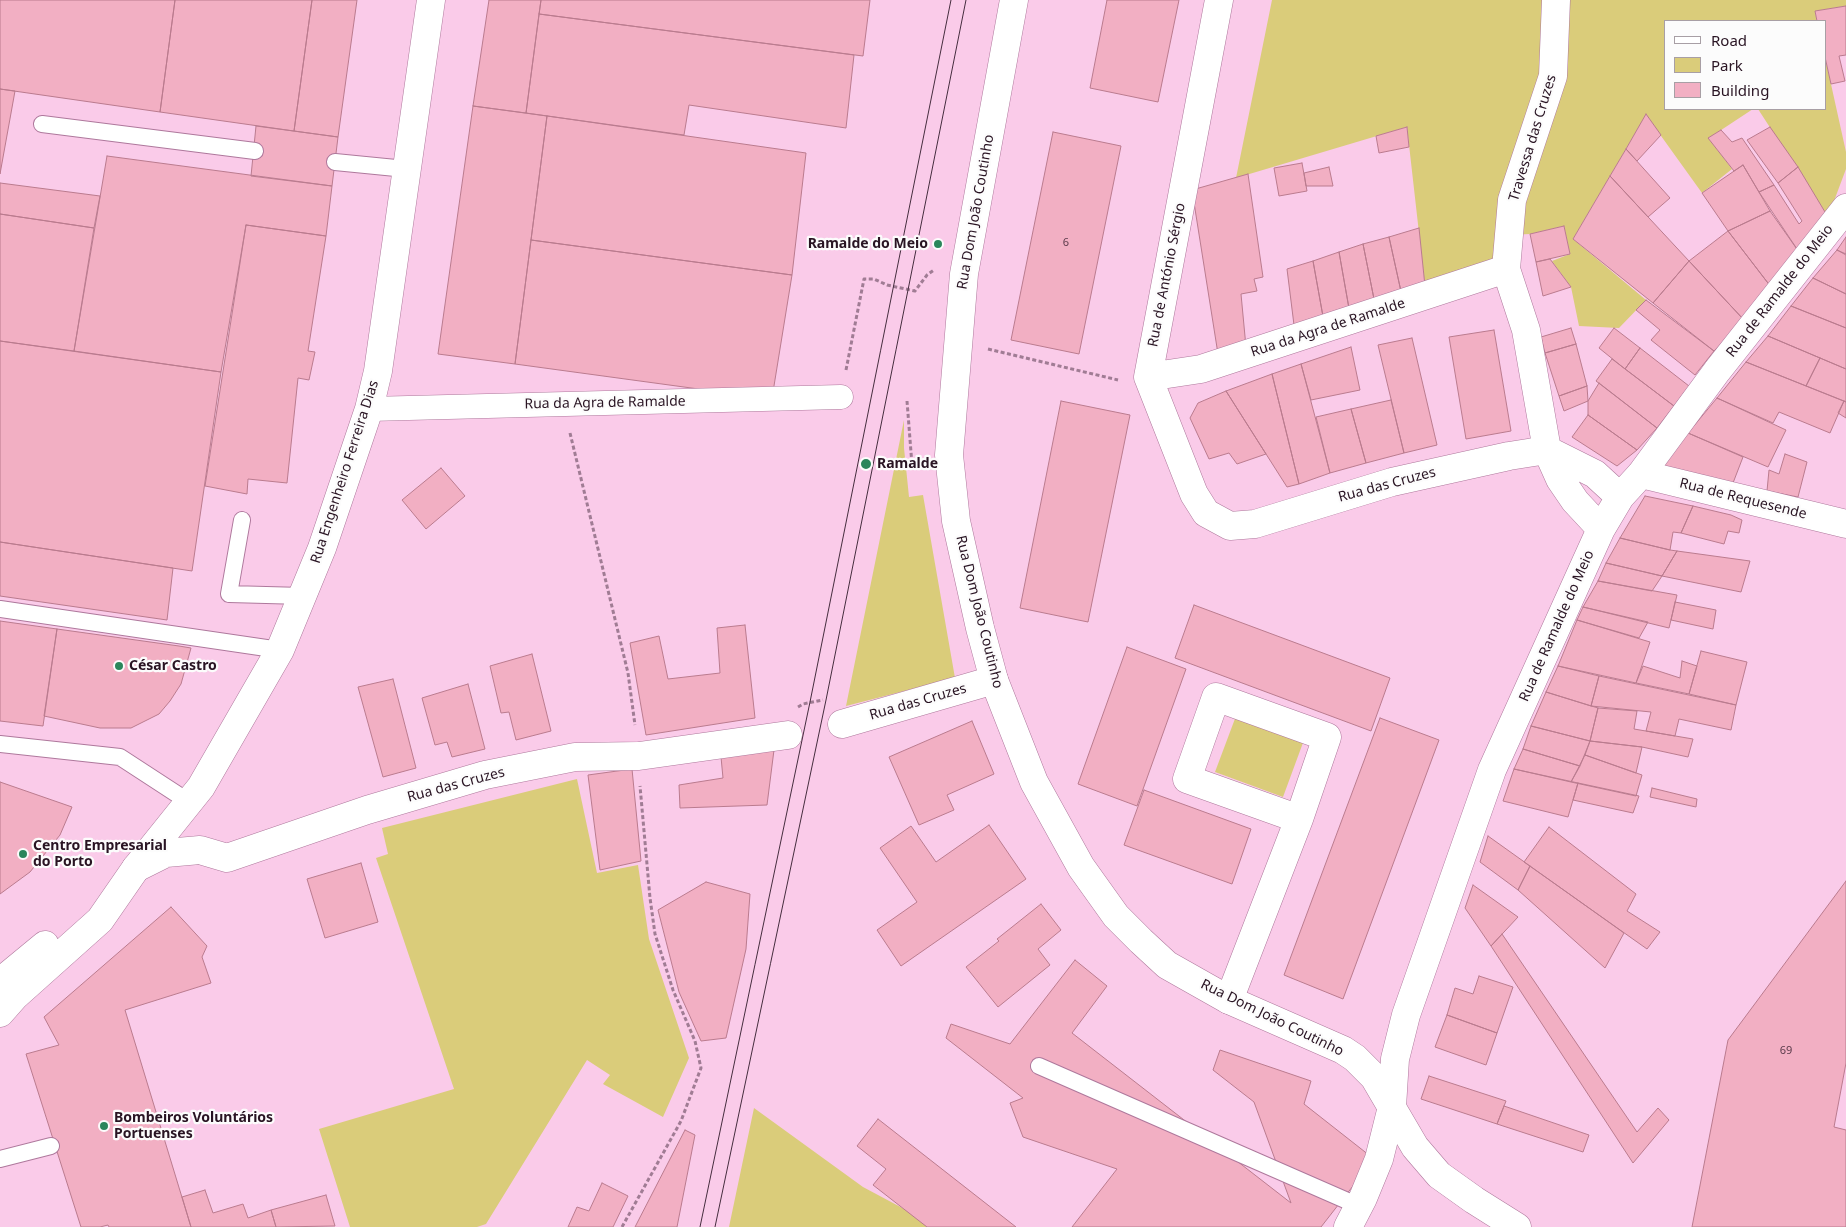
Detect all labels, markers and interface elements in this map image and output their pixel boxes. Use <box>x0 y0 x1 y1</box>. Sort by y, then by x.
legend <box>1664 20 1826 110</box>
text: Road <box>1711 30 1747 50</box>
text: Park <box>1711 55 1743 75</box>
street label: Travessa das Cruzes <box>1506 73 1560 203</box>
text: Building <box>1711 80 1769 100</box>
street label: Rua Dom João Coutinho <box>954 133 998 291</box>
street label: Rua de António Sérgio <box>1145 202 1189 348</box>
street label: Rua de Ramalde do Meio <box>1723 221 1837 361</box>
place label: Ramalde do Meio <box>808 236 928 252</box>
house number: 6 <box>1063 236 1069 250</box>
marker: Ramalde do Meio <box>932 238 944 250</box>
street label: Rua da Agra de Ramalde <box>1249 295 1407 361</box>
street label: Rua Engenheiro Ferreira Dias <box>307 378 383 566</box>
street label: Rua da Agra de Ramalde <box>524 393 686 413</box>
place label: Ramalde <box>877 456 938 472</box>
marker: Ramalde <box>859 457 873 471</box>
street label: Rua das Cruzes <box>1336 464 1438 506</box>
street label: Rua de Requesende <box>1678 475 1808 523</box>
street label: Rua Dom João Coutinho <box>952 534 1006 690</box>
street label: Rua de Ramalde do Meio <box>1516 548 1598 704</box>
place label: César Castro <box>129 658 217 674</box>
marker: César Castro <box>113 660 125 672</box>
street label: Rua das Cruzes <box>868 680 968 724</box>
street label: Rua das Cruzes <box>405 764 507 806</box>
place label: Centro Empresarial do Porto <box>33 838 167 870</box>
marker: Centro Empresarial do Porto <box>17 848 29 860</box>
street label: Rua Dom João Coutinho <box>1198 976 1346 1060</box>
house number: 69 <box>1780 1044 1792 1058</box>
place label: Bombeiros Voluntários Portuenses <box>114 1110 273 1142</box>
marker: Bombeiros Voluntários Portuenses <box>98 1120 110 1132</box>

